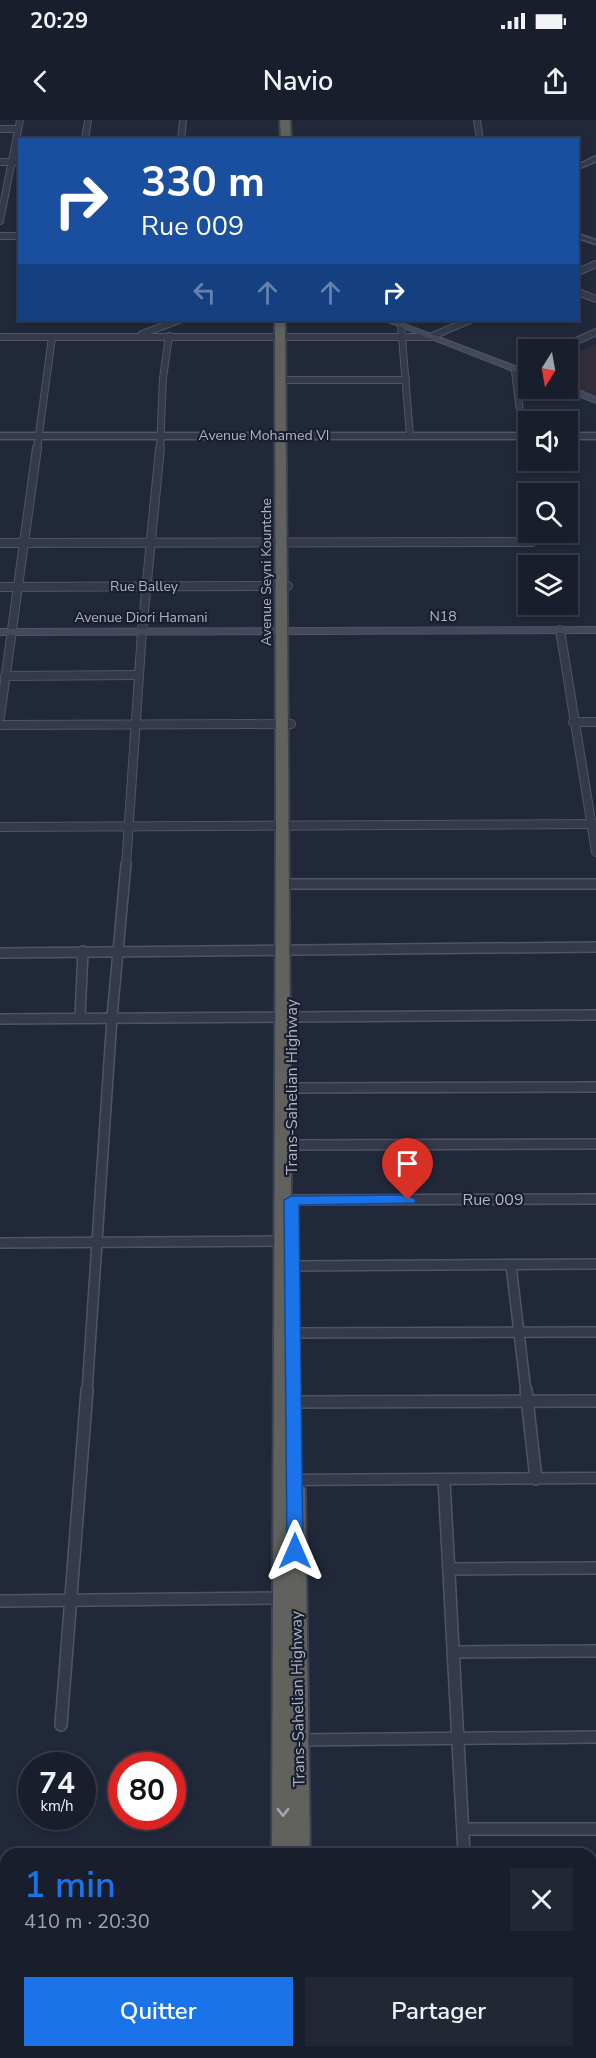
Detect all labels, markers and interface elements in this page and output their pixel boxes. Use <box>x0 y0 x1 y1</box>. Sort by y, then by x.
text: 20:29 <box>30 6 88 36</box>
text: Navio <box>263 63 333 100</box>
icon: back <box>24 65 57 98</box>
icon: share <box>539 65 572 98</box>
text: 330 m <box>141 154 265 211</box>
icon: right <box>42 162 120 240</box>
text: Rue 009 <box>141 208 244 245</box>
icon: left <box>188 276 221 309</box>
icon: ahead <box>251 276 284 309</box>
icon: ahead <box>314 276 347 309</box>
icon: right <box>377 276 410 309</box>
north arrow <box>518 339 578 399</box>
map controls <box>518 339 578 615</box>
button: sound <box>518 411 578 471</box>
street label: Avenue Mohamed VI <box>199 426 329 445</box>
button: search <box>518 483 578 543</box>
street label: Avenue Seyni Kountche <box>257 498 276 646</box>
button: layers <box>518 555 578 615</box>
street label: Rue Balley <box>110 577 179 596</box>
street label: N18 <box>429 607 457 626</box>
street label: Avenue Diori Hamani <box>74 608 208 627</box>
street label: Trans-Sahelian Highway <box>281 998 303 1175</box>
pin <box>382 1138 433 1200</box>
icon: arrive <box>391 1147 424 1180</box>
street label: Rue 009 <box>462 1189 524 1211</box>
position arrow <box>263 1519 327 1583</box>
street label: Trans-Sahelian Highway <box>285 1610 311 1787</box>
speed limit sign: 80 <box>108 1752 186 1830</box>
text: 74 <box>39 1763 75 1804</box>
text: km/h <box>40 1796 74 1816</box>
one-way arrow <box>277 1807 289 1816</box>
text: 1 min <box>24 1861 116 1910</box>
button: close <box>510 1868 573 1931</box>
text: 410 m · 20:30 <box>24 1908 150 1935</box>
button: Quitter <box>24 1977 293 2046</box>
button: Partager <box>305 1977 573 2046</box>

